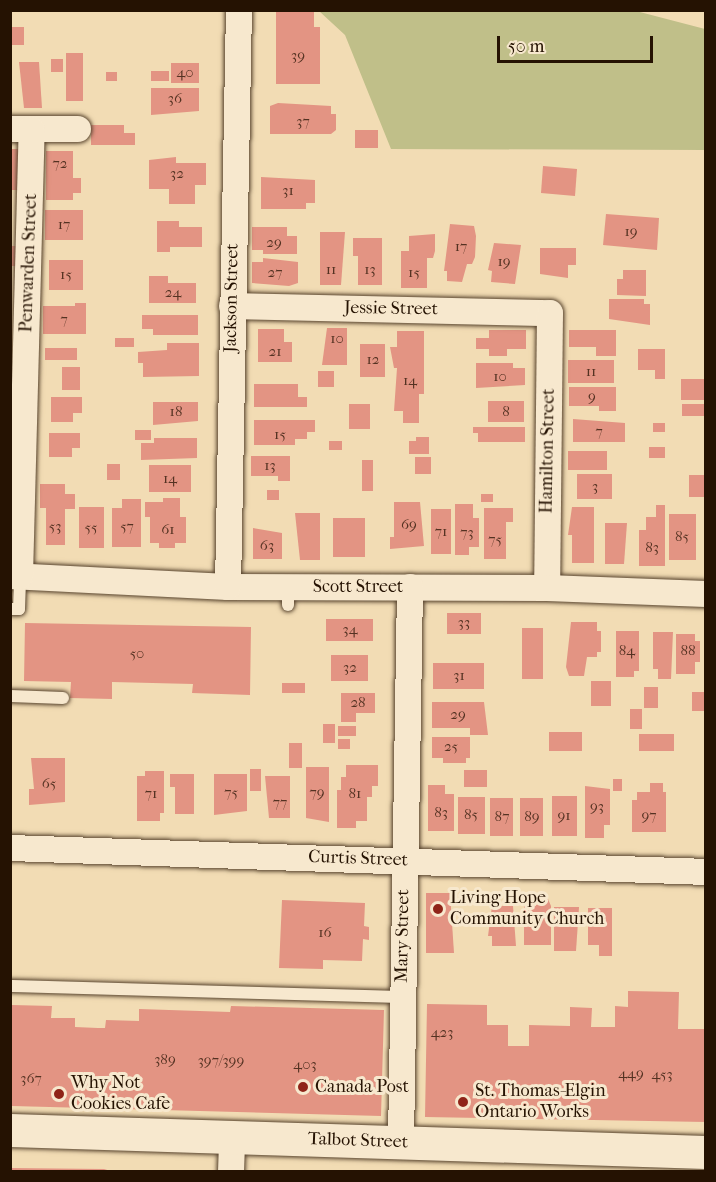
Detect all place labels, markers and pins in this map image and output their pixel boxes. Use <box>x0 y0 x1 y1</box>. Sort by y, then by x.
place label: Living Hope Community Church <box>450 888 604 930</box>
marker: Living Hope Community Church <box>431 902 445 916</box>
place label: Why Not Cookies Cafe <box>71 1073 170 1116</box>
place label: Canada Post <box>315 1076 409 1098</box>
marker: Canada Post <box>296 1080 310 1094</box>
place label: St. Thomas-Elgin Ontario Works <box>475 1081 606 1124</box>
marker: Why Not Cookies Cafe <box>52 1087 66 1101</box>
marker: St. Thomas-Elgin Ontario Works <box>456 1095 470 1109</box>

